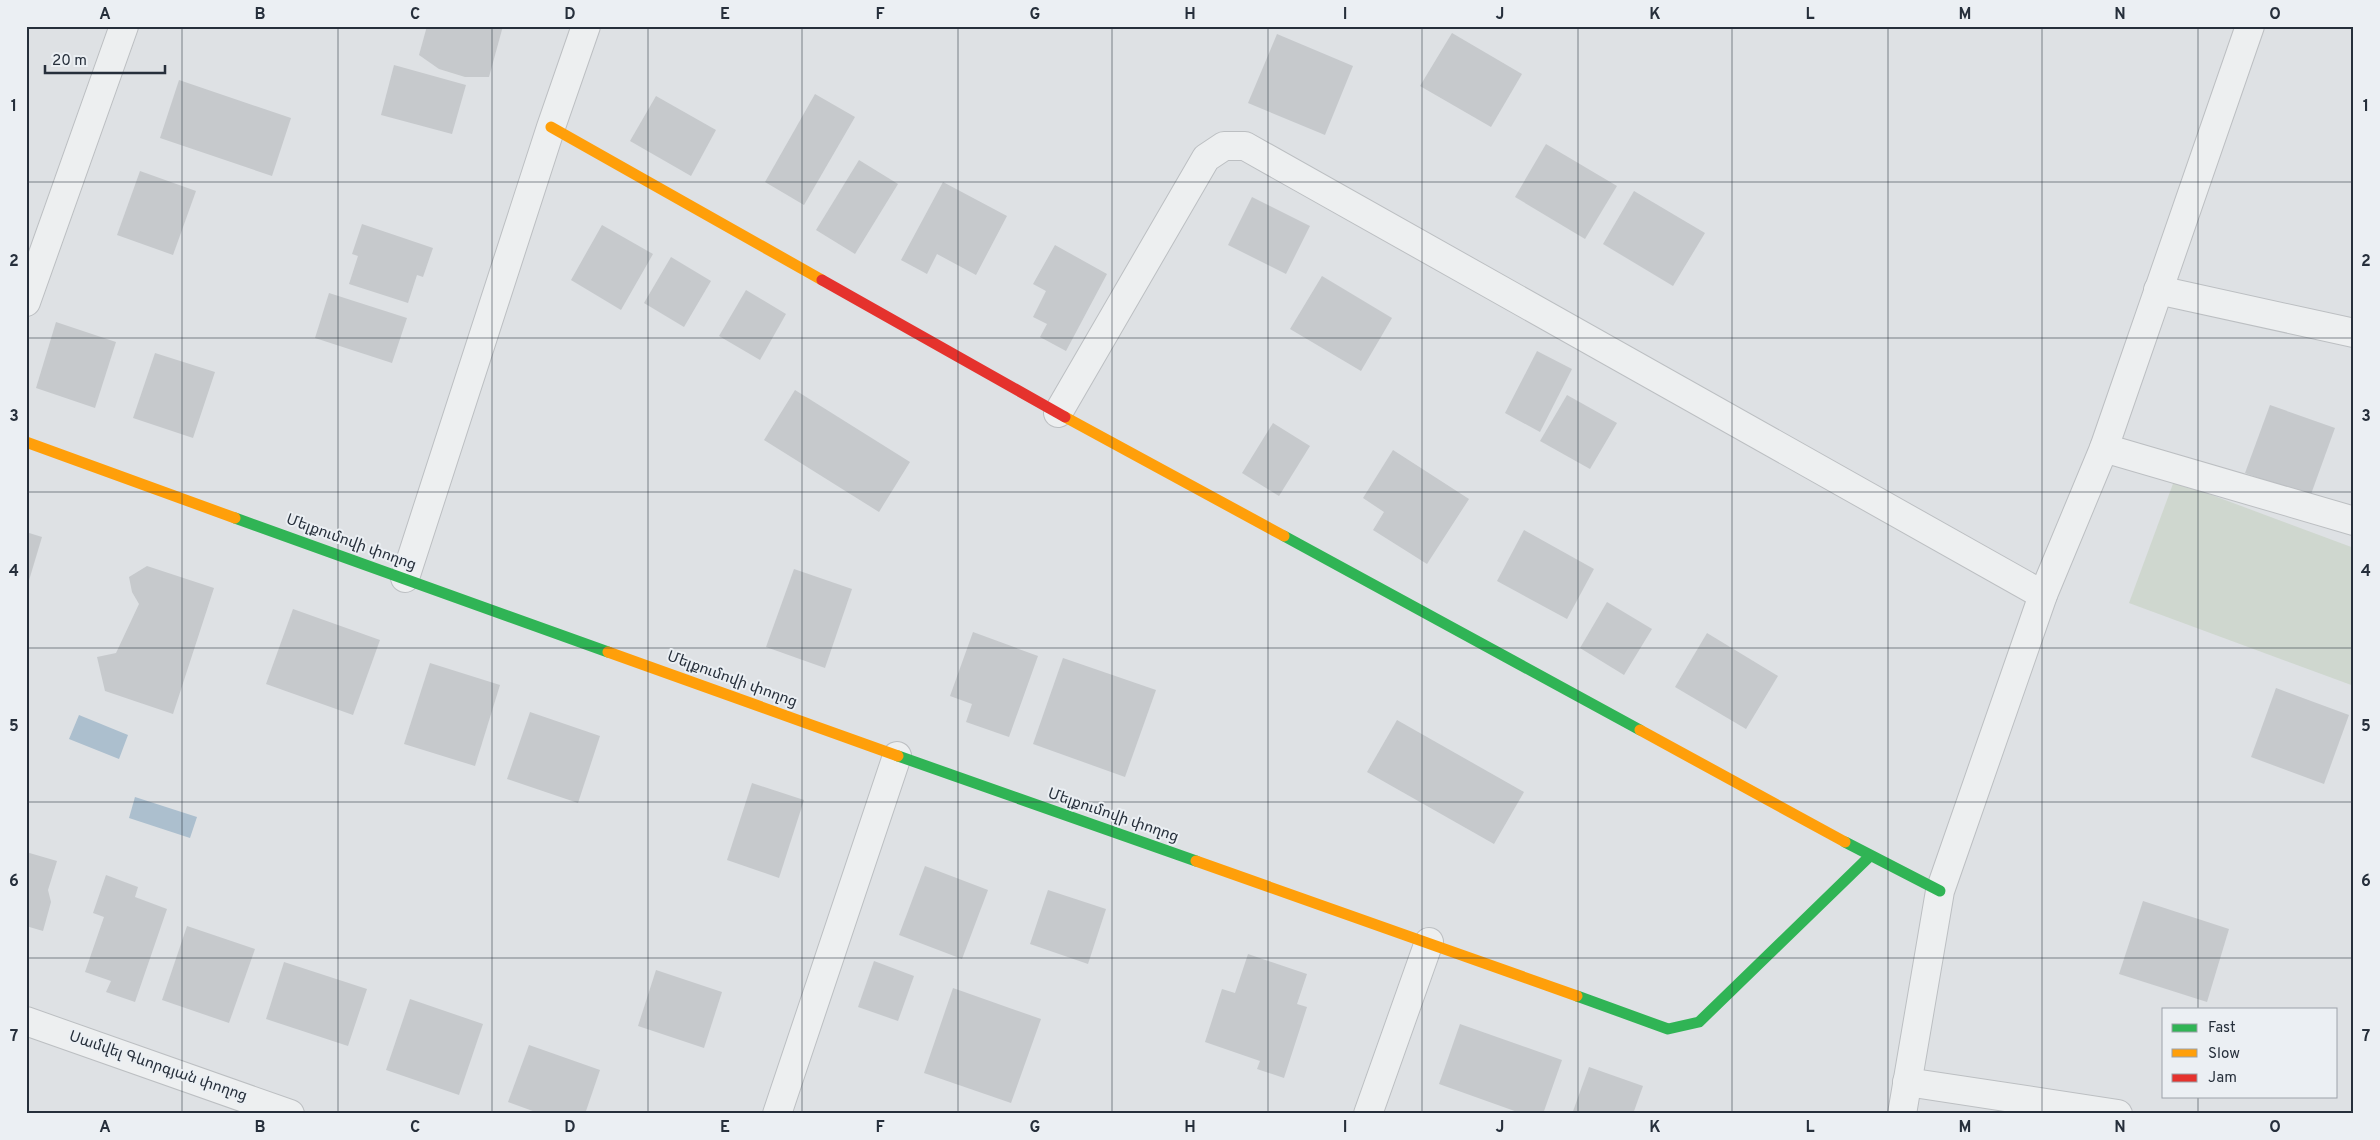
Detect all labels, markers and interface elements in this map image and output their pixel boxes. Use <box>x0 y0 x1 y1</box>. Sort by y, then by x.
text: A <box>99 5 111 25</box>
text: B <box>254 5 266 25</box>
text: C <box>410 5 420 25</box>
text: D <box>564 5 576 25</box>
text: E <box>720 5 730 25</box>
text: F <box>875 5 885 25</box>
text: G <box>1030 5 1040 25</box>
text: H <box>1184 5 1196 25</box>
text: I <box>1343 5 1347 25</box>
text: J <box>1496 5 1504 25</box>
text: K <box>1649 5 1661 25</box>
text: L <box>1805 5 1815 25</box>
text: M <box>1959 5 1971 25</box>
text: N <box>2114 5 2126 25</box>
text: O <box>2269 5 2281 25</box>
scale bar <box>45 42 165 74</box>
text: 20 m <box>52 52 87 71</box>
text: 1 <box>11 97 17 117</box>
text: 1 <box>2363 97 2369 117</box>
text: 2 <box>9 252 19 272</box>
text: 2 <box>2361 252 2371 272</box>
text: 3 <box>9 407 19 427</box>
text: 3 <box>2361 407 2371 427</box>
street label: Մելքումովի փողոց <box>283 511 419 575</box>
text: 4 <box>9 562 19 582</box>
text: 4 <box>2361 562 2371 582</box>
street label: Մելքումովի փողոց <box>664 648 800 712</box>
text: 5 <box>9 717 19 737</box>
text: 5 <box>2361 717 2371 737</box>
street label: Մելքումովի փողոց <box>1045 785 1181 847</box>
text: 6 <box>9 872 19 892</box>
text: 6 <box>2361 872 2371 892</box>
legend <box>2162 1008 2338 1098</box>
text: Fast <box>2208 1019 2236 1038</box>
text: 7 <box>10 1027 18 1047</box>
text: 7 <box>2362 1027 2370 1047</box>
street label: Սամվել Գևորգյան փողոց <box>66 1028 250 1106</box>
text: Slow <box>2208 1045 2240 1064</box>
text: Jam <box>2208 1069 2237 1088</box>
text: A <box>99 1118 111 1138</box>
text: B <box>254 1118 266 1138</box>
text: C <box>410 1118 420 1138</box>
text: D <box>564 1118 576 1138</box>
text: E <box>720 1118 730 1138</box>
text: F <box>875 1118 885 1138</box>
text: G <box>1030 1118 1040 1138</box>
text: H <box>1184 1118 1196 1138</box>
text: I <box>1343 1118 1347 1138</box>
text: J <box>1496 1118 1504 1138</box>
text: K <box>1649 1118 1661 1138</box>
text: L <box>1805 1118 1815 1138</box>
text: M <box>1959 1118 1971 1138</box>
text: N <box>2114 1118 2126 1138</box>
text: O <box>2269 1118 2281 1138</box>

